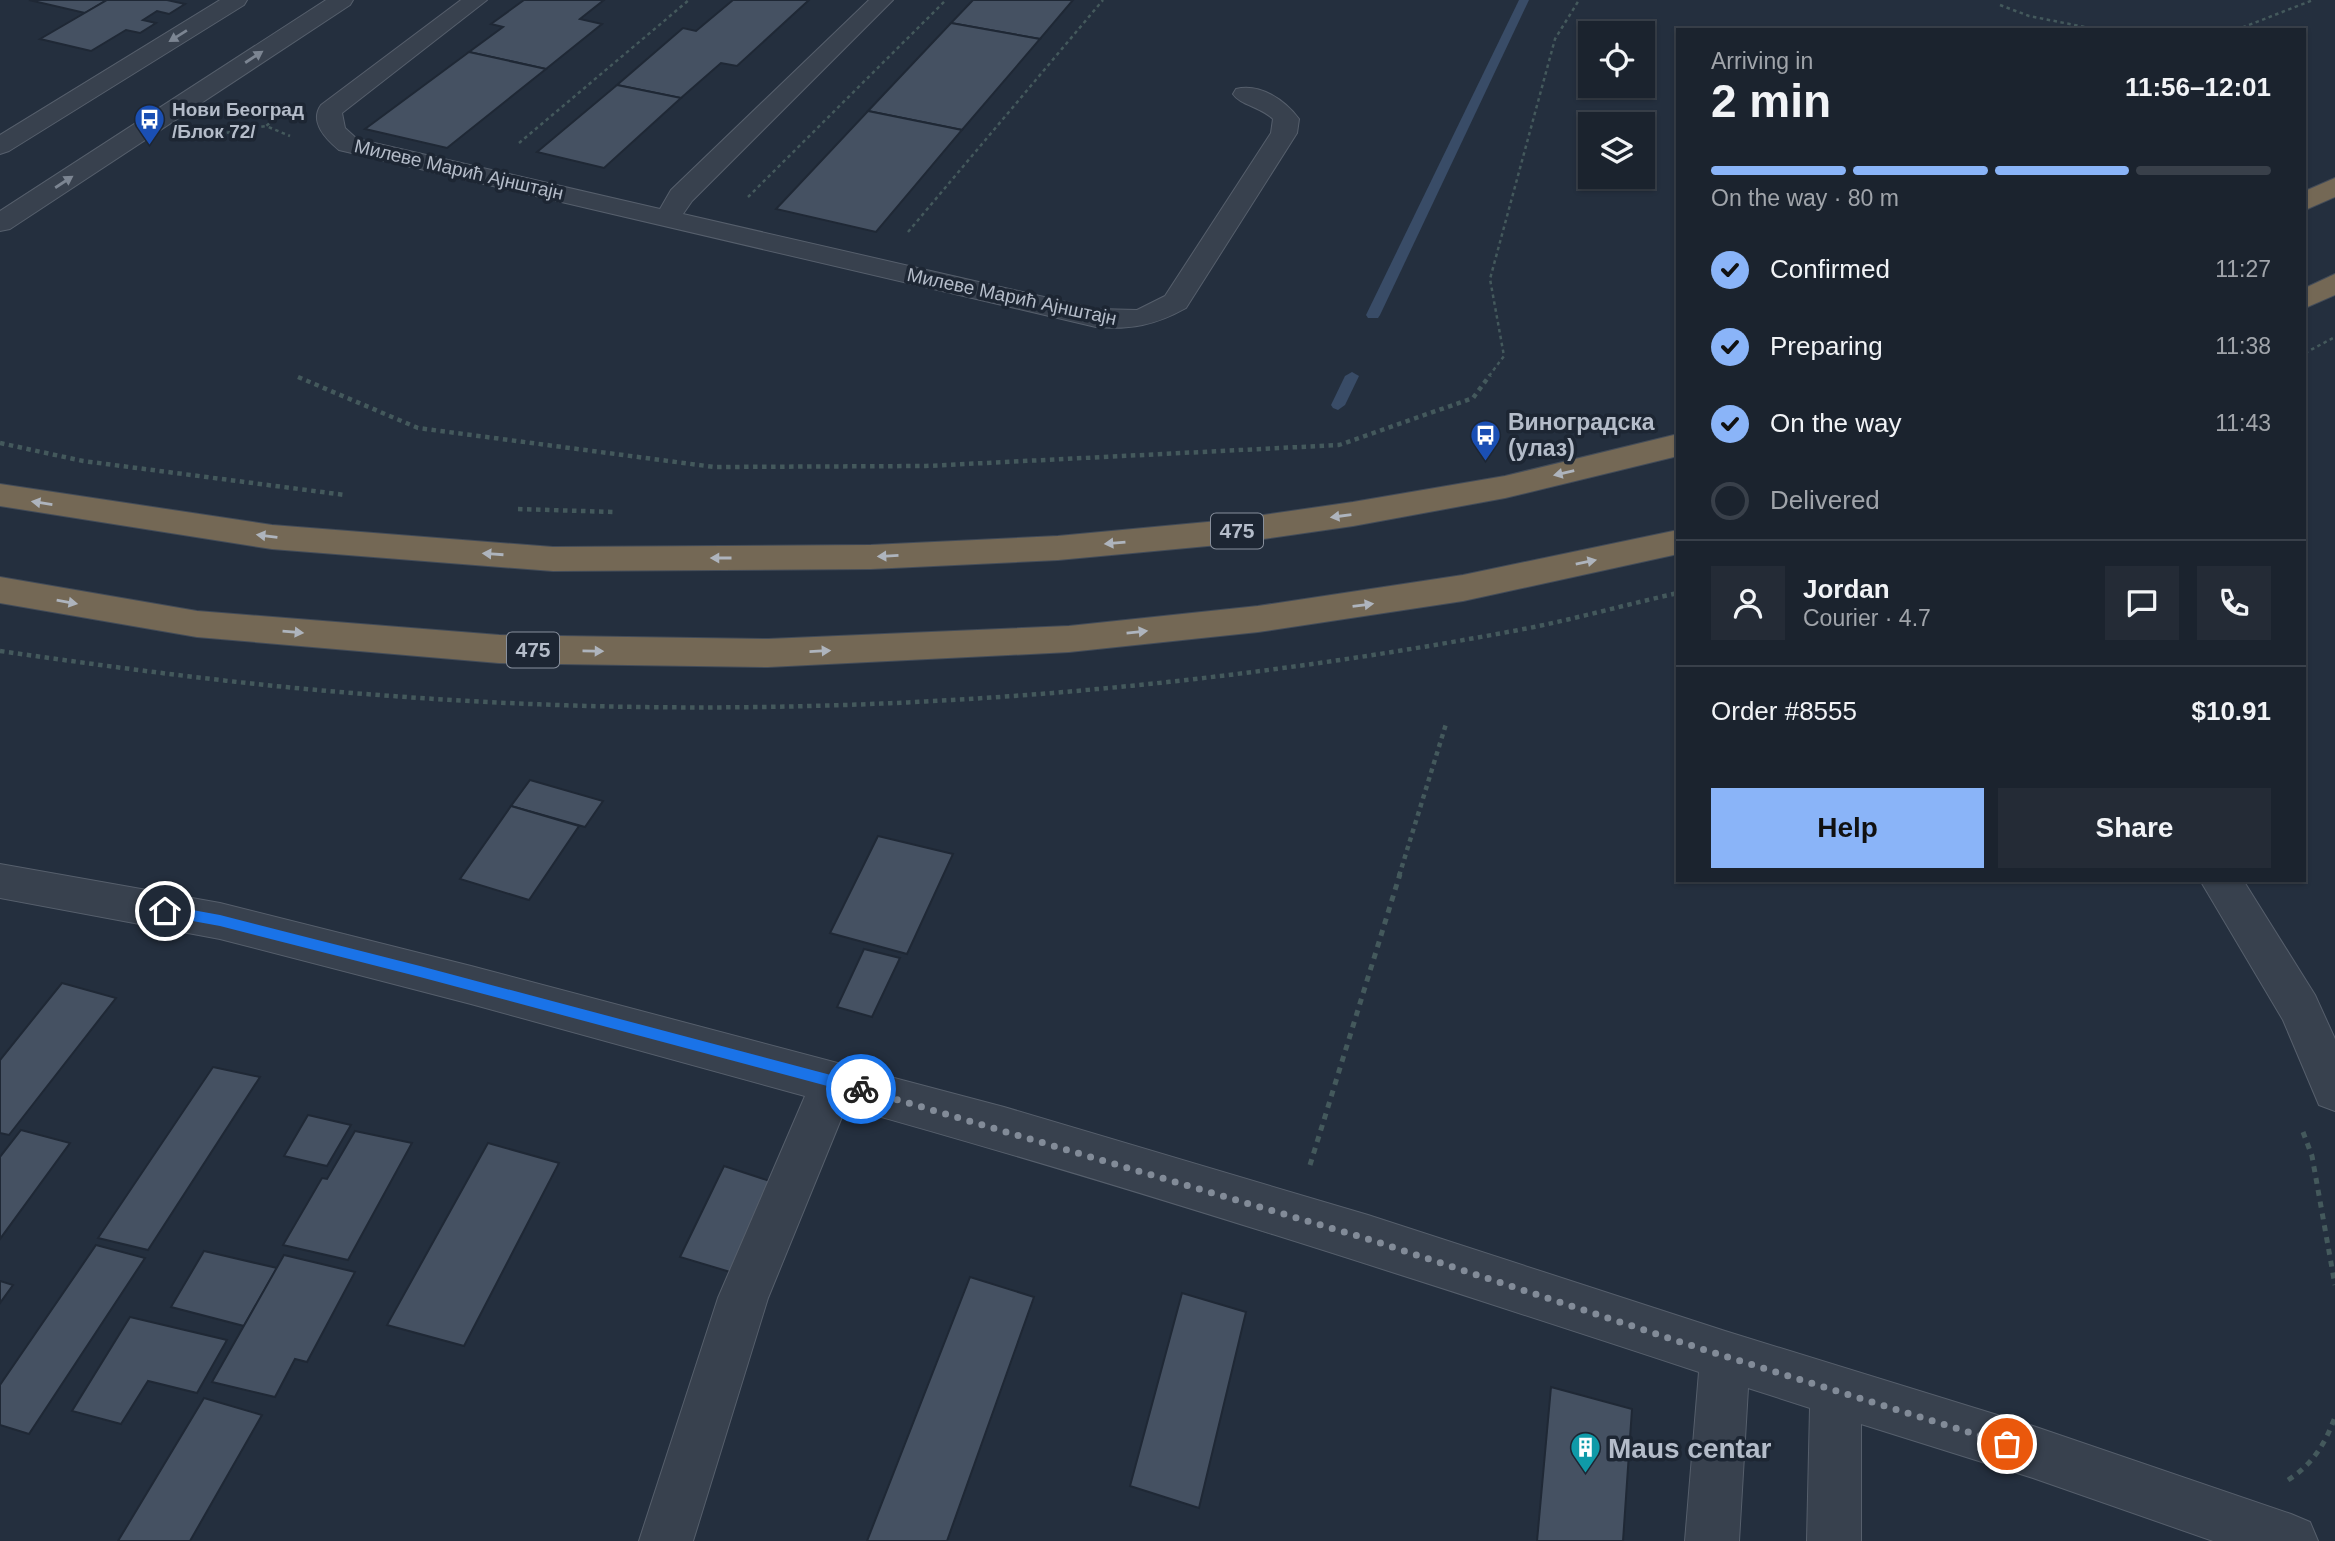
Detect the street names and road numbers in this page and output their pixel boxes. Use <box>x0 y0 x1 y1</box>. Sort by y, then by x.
street label: Милеве Марић Ајнштајн <box>352 135 565 204</box>
street label: Милеве Марић Ајнштајн <box>905 264 1119 329</box>
road number: 475 <box>1211 514 1263 548</box>
road number: 475 <box>507 632 559 668</box>

